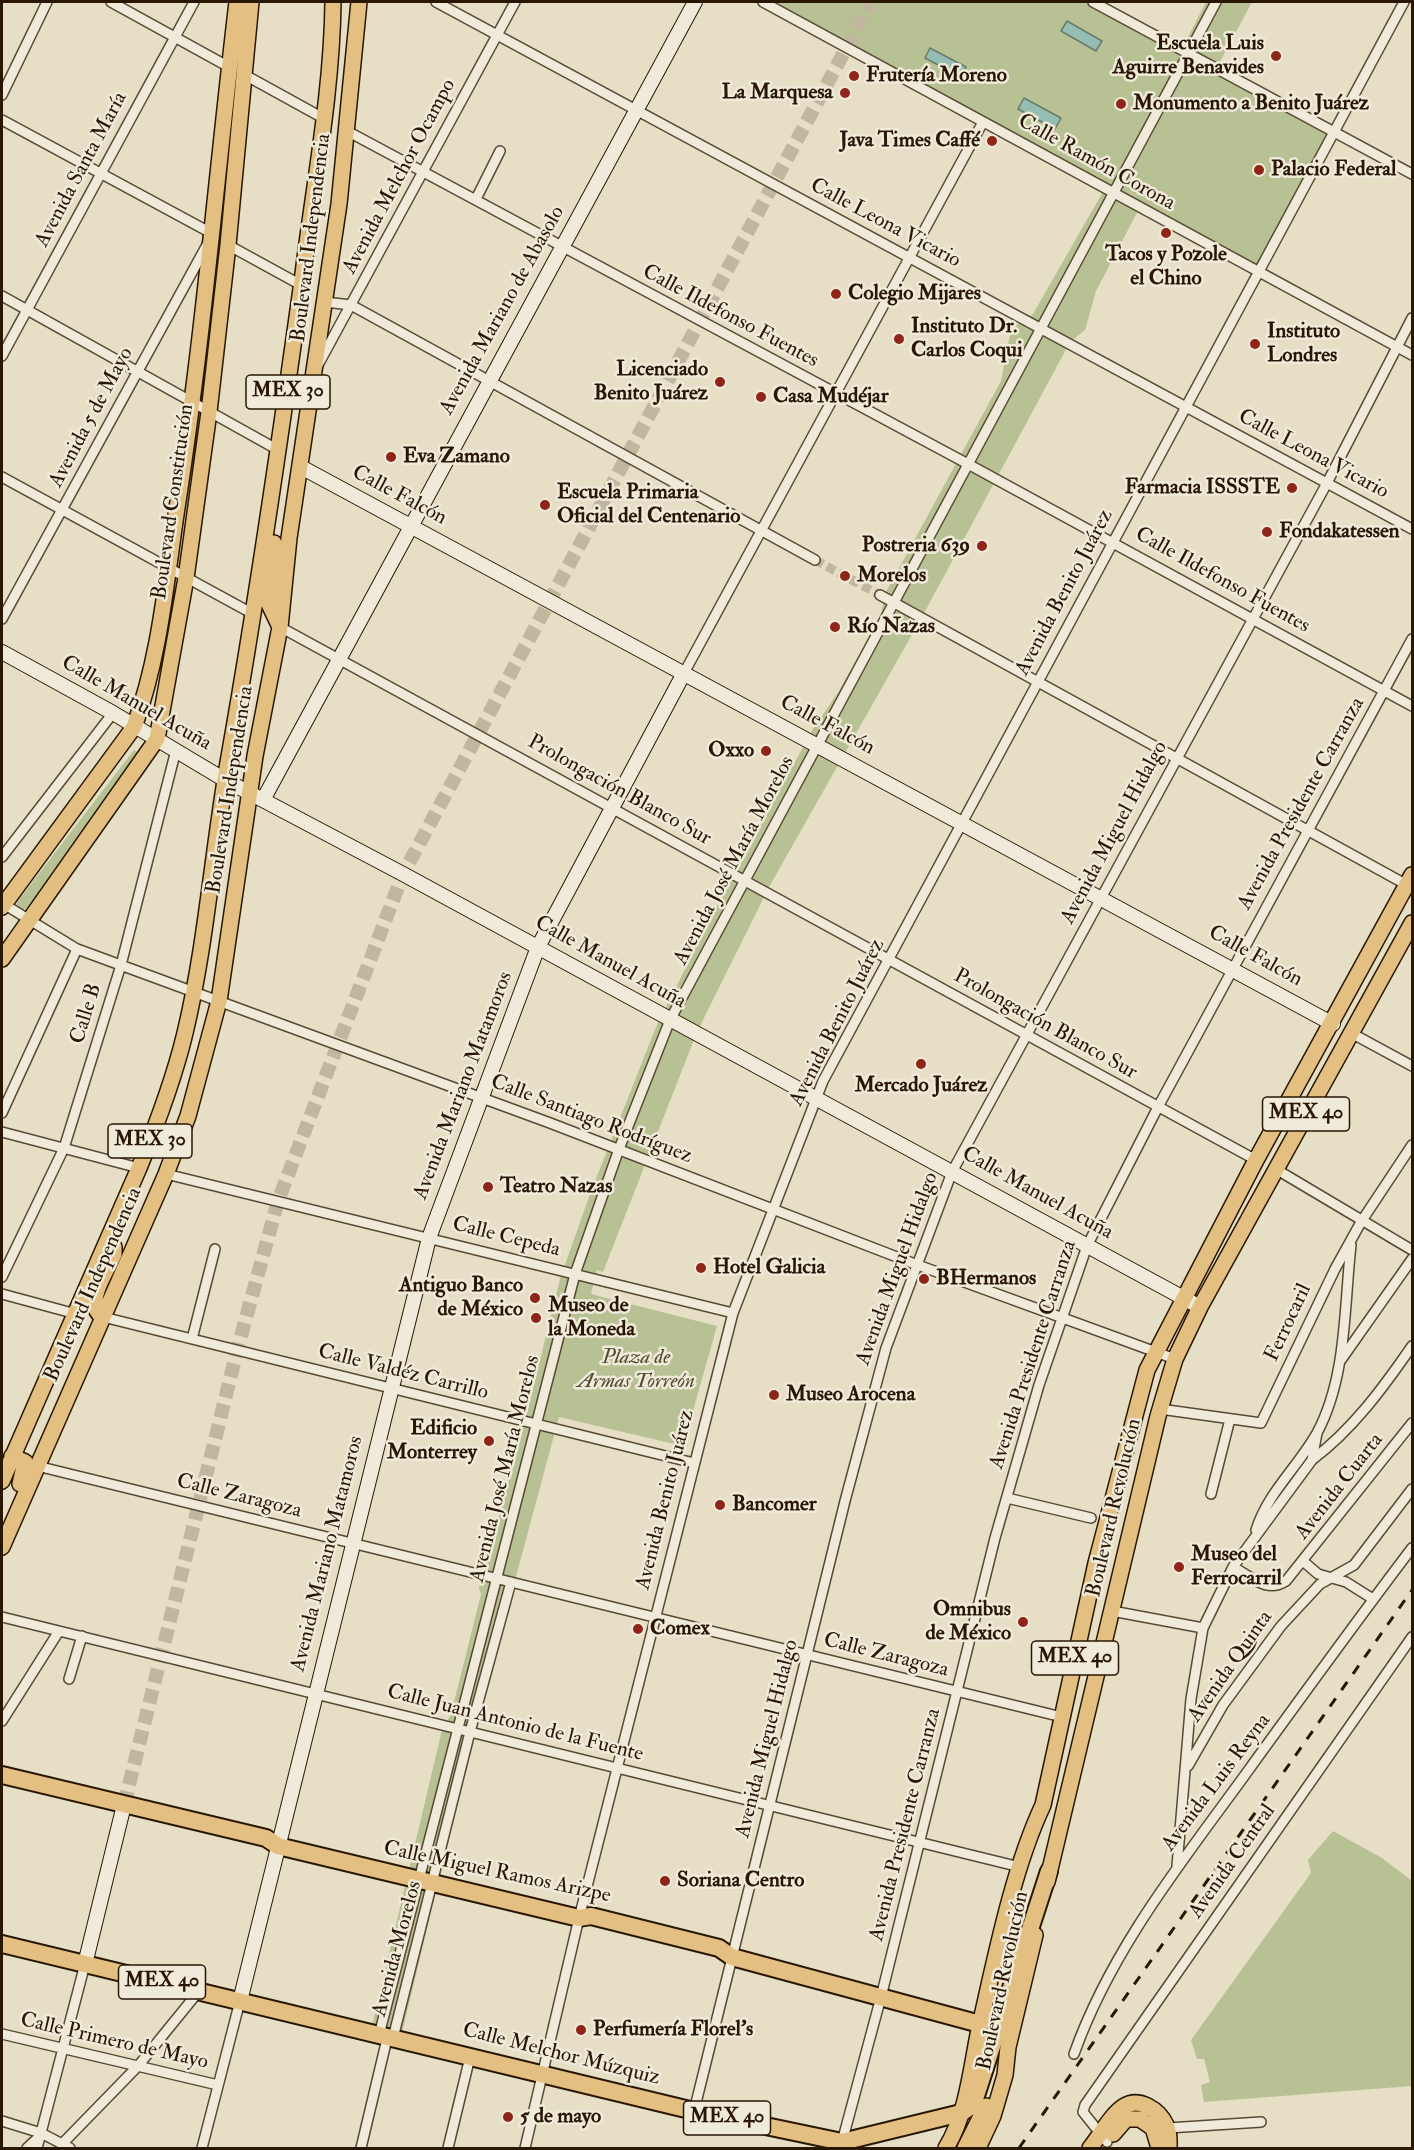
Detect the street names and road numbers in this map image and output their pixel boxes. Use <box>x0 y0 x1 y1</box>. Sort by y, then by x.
street label: Avenida Melchor Ocampo <box>338 75 462 279</box>
street label: Avenida Santa María <box>31 88 133 252</box>
street label: Calle Ramón Corona <box>1013 109 1179 217</box>
street label: Boulevard Independencia <box>287 132 337 344</box>
street label: Calle Leona Vicario <box>806 174 964 274</box>
street label: Avenida Mariano de Abasolo <box>435 202 571 420</box>
street label: Calle Ildefonso Fuentes <box>638 260 822 374</box>
street label: Avenida 5 de Mayo <box>44 344 140 492</box>
road number: MEX 30 <box>246 375 330 409</box>
street label: Boulevard Constitución <box>148 403 200 601</box>
street label: Calle Leona Vicario <box>1234 405 1392 505</box>
street label: Calle Falcón <box>347 461 451 531</box>
street label: Avenida Benito Juárez <box>1011 506 1119 680</box>
street label: Calle Ildefonso Fuentes <box>1130 523 1314 639</box>
street label: Calle Manuel Acuña <box>57 651 215 757</box>
street label: Boulevard Independencia <box>202 684 260 896</box>
street label: Calle Falcón <box>775 691 879 761</box>
street label: Avenida Presidente Carranza <box>1233 693 1371 915</box>
street label: Prolongación Blanco Sur <box>523 730 715 852</box>
street label: Avenida Miguel Hidalgo <box>1056 737 1174 929</box>
street label: Avenida José María Morelos <box>669 752 801 970</box>
street label: Calle Manuel Acuña <box>530 911 690 1015</box>
street label: Calle Falcón <box>1204 921 1306 993</box>
street label: Avenida Benito Juárez <box>785 935 891 1111</box>
street label: Prolongación Blanco Sur <box>949 964 1141 1086</box>
street label: Avenida Mariano Matamoros <box>409 969 519 1203</box>
street label: Calle B <box>66 981 108 1047</box>
street label: Calle Santiago Rodríguez <box>487 1070 695 1170</box>
road number: MEX 40 <box>1262 1097 1350 1131</box>
road number: MEX 30 <box>108 1124 192 1158</box>
street label: Calle Manuel Acuña <box>957 1142 1117 1246</box>
street label: Avenida Miguel Hidalgo <box>851 1169 945 1369</box>
street label: Boulevard Independencia <box>40 1184 148 1386</box>
street label: Calle Cepeda <box>449 1212 563 1264</box>
street label: Avenida Presidente Carranza <box>985 1237 1083 1473</box>
street label: Ferrocaril <box>1260 1280 1318 1366</box>
street label: Calle Valdéz Carrillo <box>315 1340 491 1406</box>
street label: Avenida José María Morelos <box>466 1353 546 1585</box>
street label: Avenida Benito Juárez <box>631 1407 701 1593</box>
street label: Boulevard Revolución <box>1082 1416 1148 1600</box>
street label: Avenida Cuarta <box>1291 1429 1389 1545</box>
street label: Avenida Mariano Matamoros <box>287 1434 369 1674</box>
street label: Calle Zaragoza <box>174 1469 304 1525</box>
street label: Avenida Quinta <box>1183 1606 1279 1728</box>
street label: Calle Zaragoza <box>821 1628 951 1684</box>
street label: Avenida Miguel Hidalgo <box>731 1637 805 1841</box>
road number: MEX 40 <box>1032 1641 1118 1675</box>
street label: Calle Juan Antonio de la Fuente <box>384 1680 646 1768</box>
street label: Avenida Presidente Carranza <box>865 1706 947 1944</box>
street label: Avenida Luis Reyna <box>1157 1709 1277 1857</box>
street label: Avenida Central <box>1184 1800 1282 1924</box>
street label: Calle Miguel Ramos Arizpe <box>381 1837 613 1909</box>
street label: Avenida Morelos <box>368 1878 428 2020</box>
street label: Boulevard Revolución <box>973 1889 1035 2073</box>
road number: MEX 40 <box>118 1965 206 1999</box>
street label: Calle Primero de Mayo <box>18 2008 210 2076</box>
street label: Calle Melchor Múzquiz <box>460 2018 662 2092</box>
road number: MEX 40 <box>684 2101 771 2135</box>

